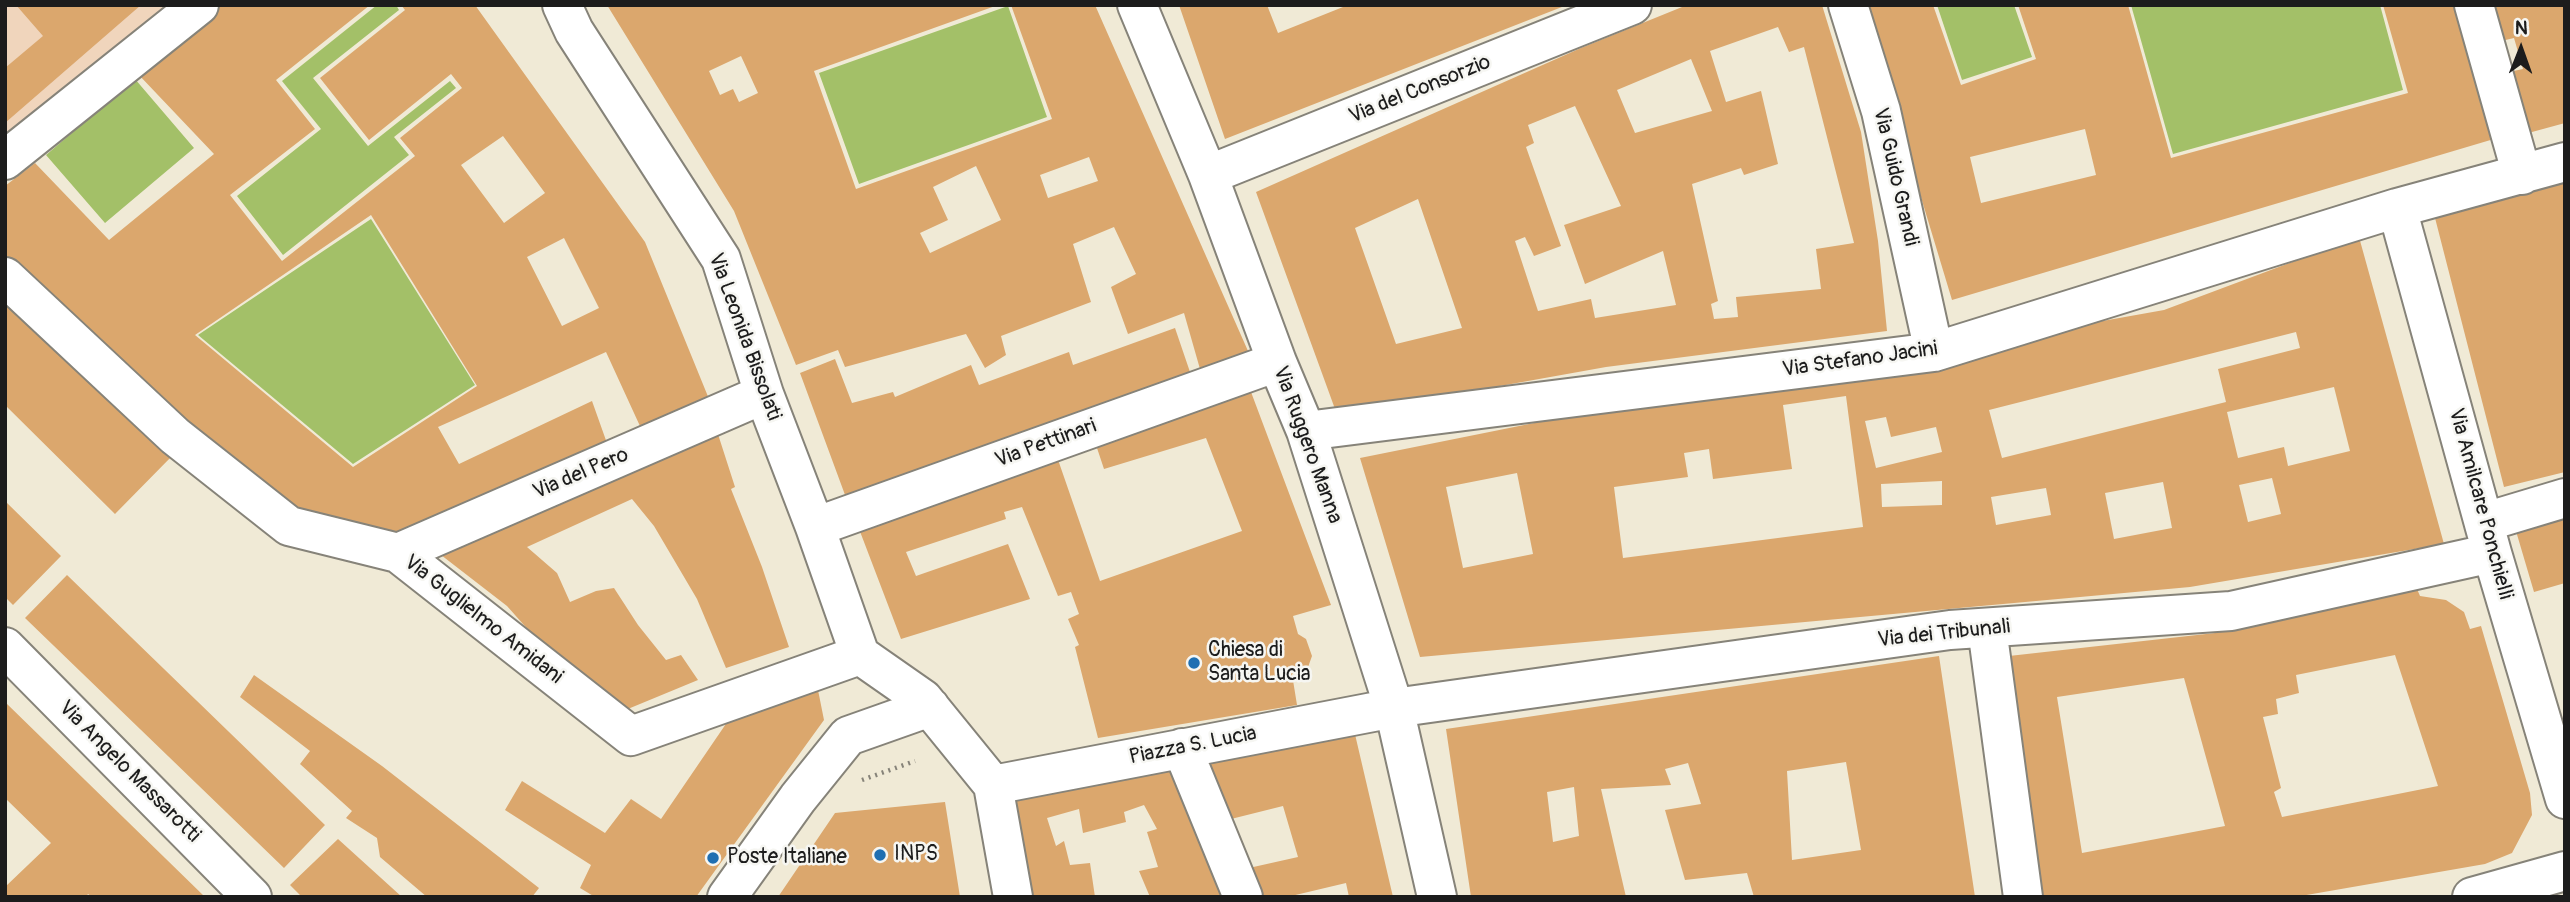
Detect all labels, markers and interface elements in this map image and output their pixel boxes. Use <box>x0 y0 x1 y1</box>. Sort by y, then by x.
north arrow <box>2486 14 2556 84</box>
text: N <box>2515 16 2528 40</box>
street label: Via del Consorzio <box>1345 50 1495 130</box>
street label: Via Guido Grandi <box>1867 105 1923 249</box>
street label: Via Leonida Bissolati <box>702 250 786 424</box>
street label: Via Stefano Jacini <box>1781 337 1939 383</box>
street label: Via Ruggero Manna <box>1267 363 1347 527</box>
street label: Via Amilcare Ponchielli <box>2442 406 2518 602</box>
street label: Via Pettinari <box>992 414 1100 474</box>
street label: Via del Pero <box>529 443 633 505</box>
street label: Via Guglielmo Amidani <box>398 550 568 690</box>
street label: Via dei Tribunali <box>1876 615 2012 653</box>
place label: Chiesa di Santa Lucia <box>1208 638 1310 688</box>
marker: Chiesa di Santa Lucia <box>1186 655 1202 671</box>
street label: Via Angelo Massarotti <box>53 696 205 848</box>
street label: Piazza S. Lucia <box>1127 721 1259 771</box>
place label: INPS <box>894 842 938 868</box>
place label: Poste Italiane <box>727 845 847 871</box>
marker: INPS <box>872 847 888 863</box>
marker: Poste Italiane <box>705 850 721 866</box>

